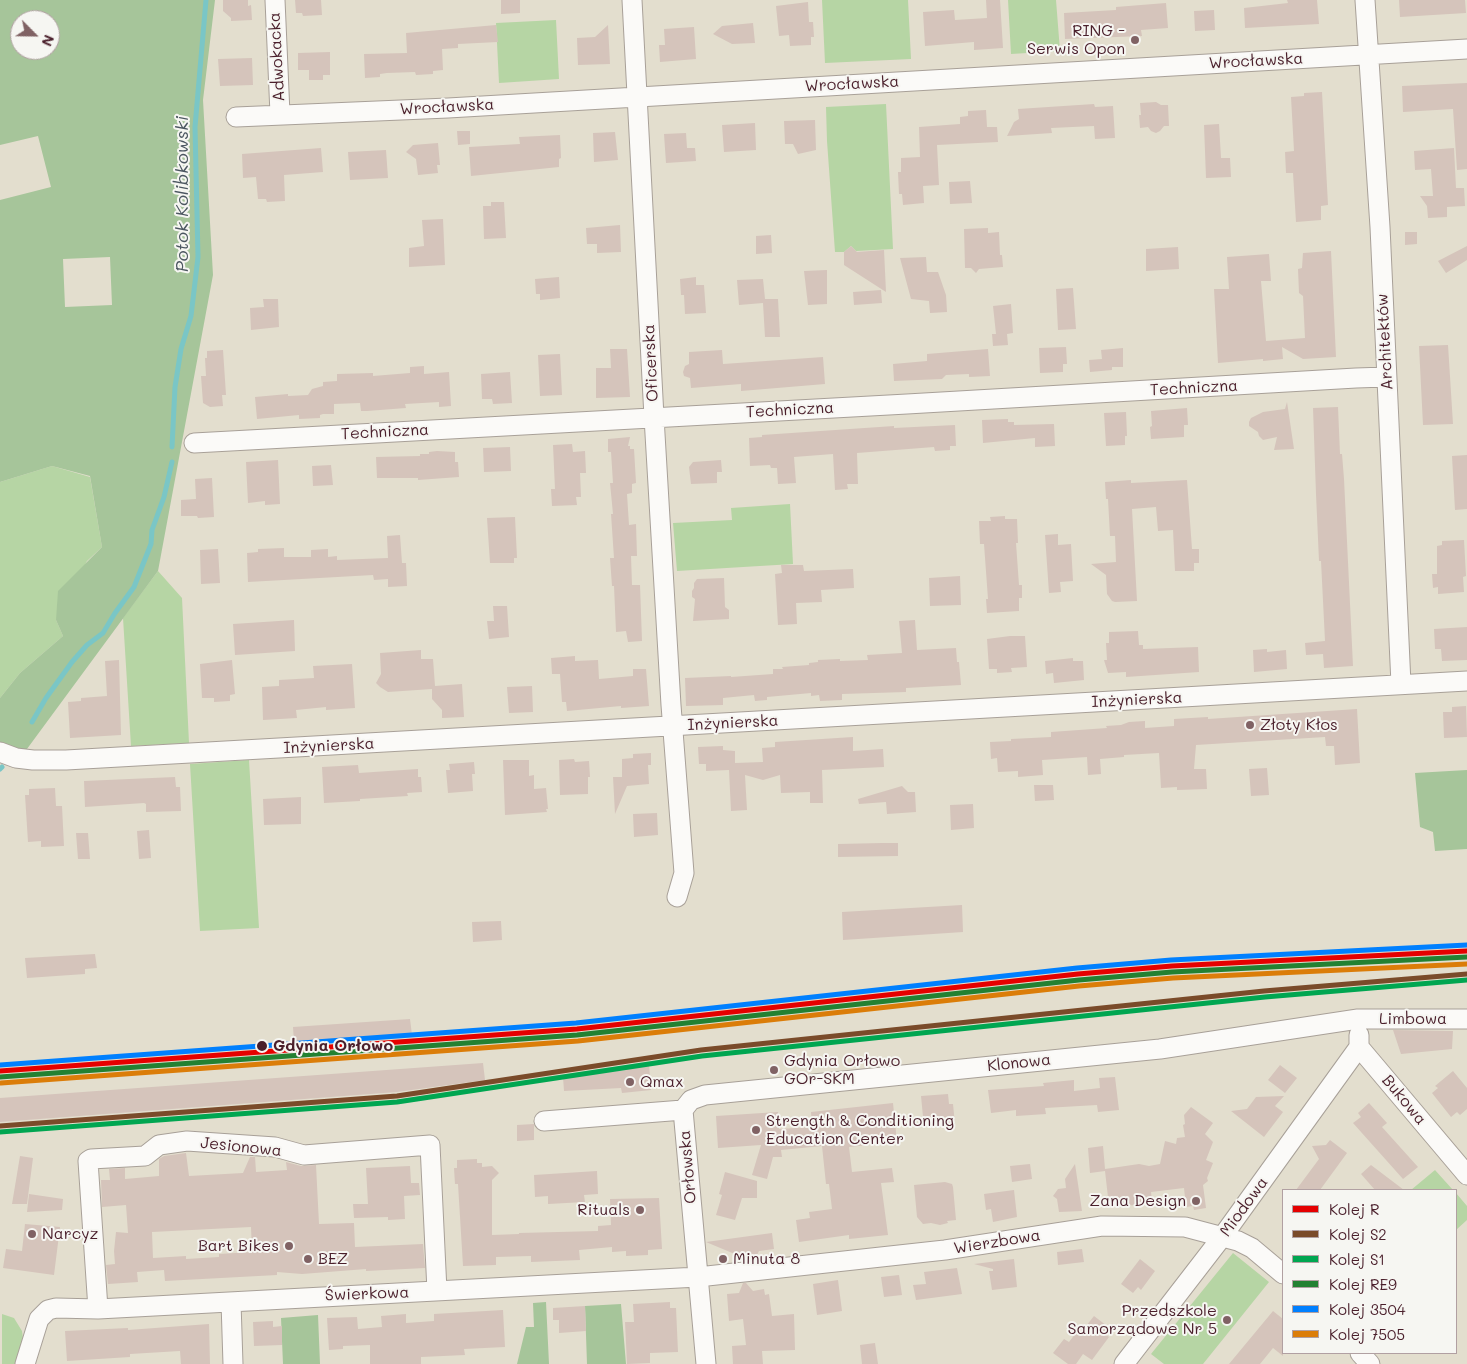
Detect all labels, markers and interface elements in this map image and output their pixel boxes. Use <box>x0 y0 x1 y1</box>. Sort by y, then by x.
north arrow <box>10 10 60 60</box>
street label: Adwokacka <box>265 12 289 102</box>
place label: RING - Serwis Opon <box>1027 21 1125 59</box>
text: N <box>38 32 59 49</box>
marker: RING - Serwis Opon <box>1129 34 1141 46</box>
street label: Wrocławska <box>1208 49 1304 73</box>
street label: Wrocławska <box>804 72 900 96</box>
street label: Wrocławska <box>399 95 495 119</box>
water label: Potok Kolibkowski <box>171 116 193 272</box>
street label: Architektów <box>1373 293 1397 391</box>
street label: Oficerska <box>639 324 663 402</box>
street label: Techniczna <box>1149 376 1239 400</box>
street label: Techniczna <box>745 398 835 422</box>
street label: Techniczna <box>340 420 430 444</box>
street label: Inżynierska <box>1091 688 1183 712</box>
street label: Inżynierska <box>687 711 779 735</box>
place label: Złoty Kłos <box>1260 715 1338 735</box>
marker: Złoty Kłos <box>1244 719 1256 731</box>
street label: Inżynierska <box>283 734 375 758</box>
street label: Limbowa <box>1379 1009 1447 1029</box>
place label: Gdynia Orłowo <box>273 1036 393 1056</box>
marker: Gdynia Orłowo <box>255 1039 269 1053</box>
street label: Klonowa <box>986 1050 1052 1076</box>
place label: Gdynia Orłowo GOr-SKM <box>784 1051 900 1089</box>
marker: Gdynia Orłowo GOr-SKM <box>768 1064 780 1076</box>
street label: Bukowa <box>1378 1071 1430 1129</box>
place label: Qmax <box>640 1072 683 1092</box>
marker: Qmax <box>624 1076 636 1088</box>
place label: Strength & Conditioning Education Center <box>766 1111 954 1149</box>
marker: Strength & Conditioning Education Center <box>750 1124 762 1136</box>
street label: Orłowska <box>675 1129 701 1205</box>
street label: Jesionowa <box>199 1133 283 1161</box>
street label: Miodowa <box>1216 1173 1272 1241</box>
legend <box>1282 1189 1457 1354</box>
place label: Zana Design <box>1090 1191 1186 1211</box>
marker: Zana Design <box>1190 1195 1202 1207</box>
text: Kolej R <box>1329 1199 1380 1219</box>
place label: Rituals <box>577 1200 630 1220</box>
marker: Rituals <box>634 1204 646 1216</box>
place label: Narcyz <box>42 1224 98 1244</box>
text: Kolej S2 <box>1329 1224 1387 1244</box>
street label: Wierzbowa <box>952 1226 1042 1258</box>
marker: Narcyz <box>26 1228 38 1240</box>
place label: Bart Bikes <box>198 1236 279 1256</box>
marker: Bart Bikes <box>283 1240 295 1252</box>
place label: BEZ <box>318 1249 348 1269</box>
place label: Minuta 8 <box>733 1249 800 1269</box>
text: Kolej S1 <box>1329 1249 1385 1269</box>
marker: BEZ <box>302 1253 314 1265</box>
marker: Minuta 8 <box>717 1253 729 1265</box>
text: Kolej RE9 <box>1329 1274 1397 1294</box>
street label: Świerkowa <box>324 1283 410 1305</box>
text: Kolej 3504 <box>1329 1299 1406 1319</box>
place label: Przedszkole Samorządowe Nr 5 <box>1068 1301 1217 1339</box>
marker: Przedszkole Samorządowe Nr 5 <box>1221 1314 1233 1326</box>
text: Kolej 7505 <box>1329 1324 1405 1344</box>

